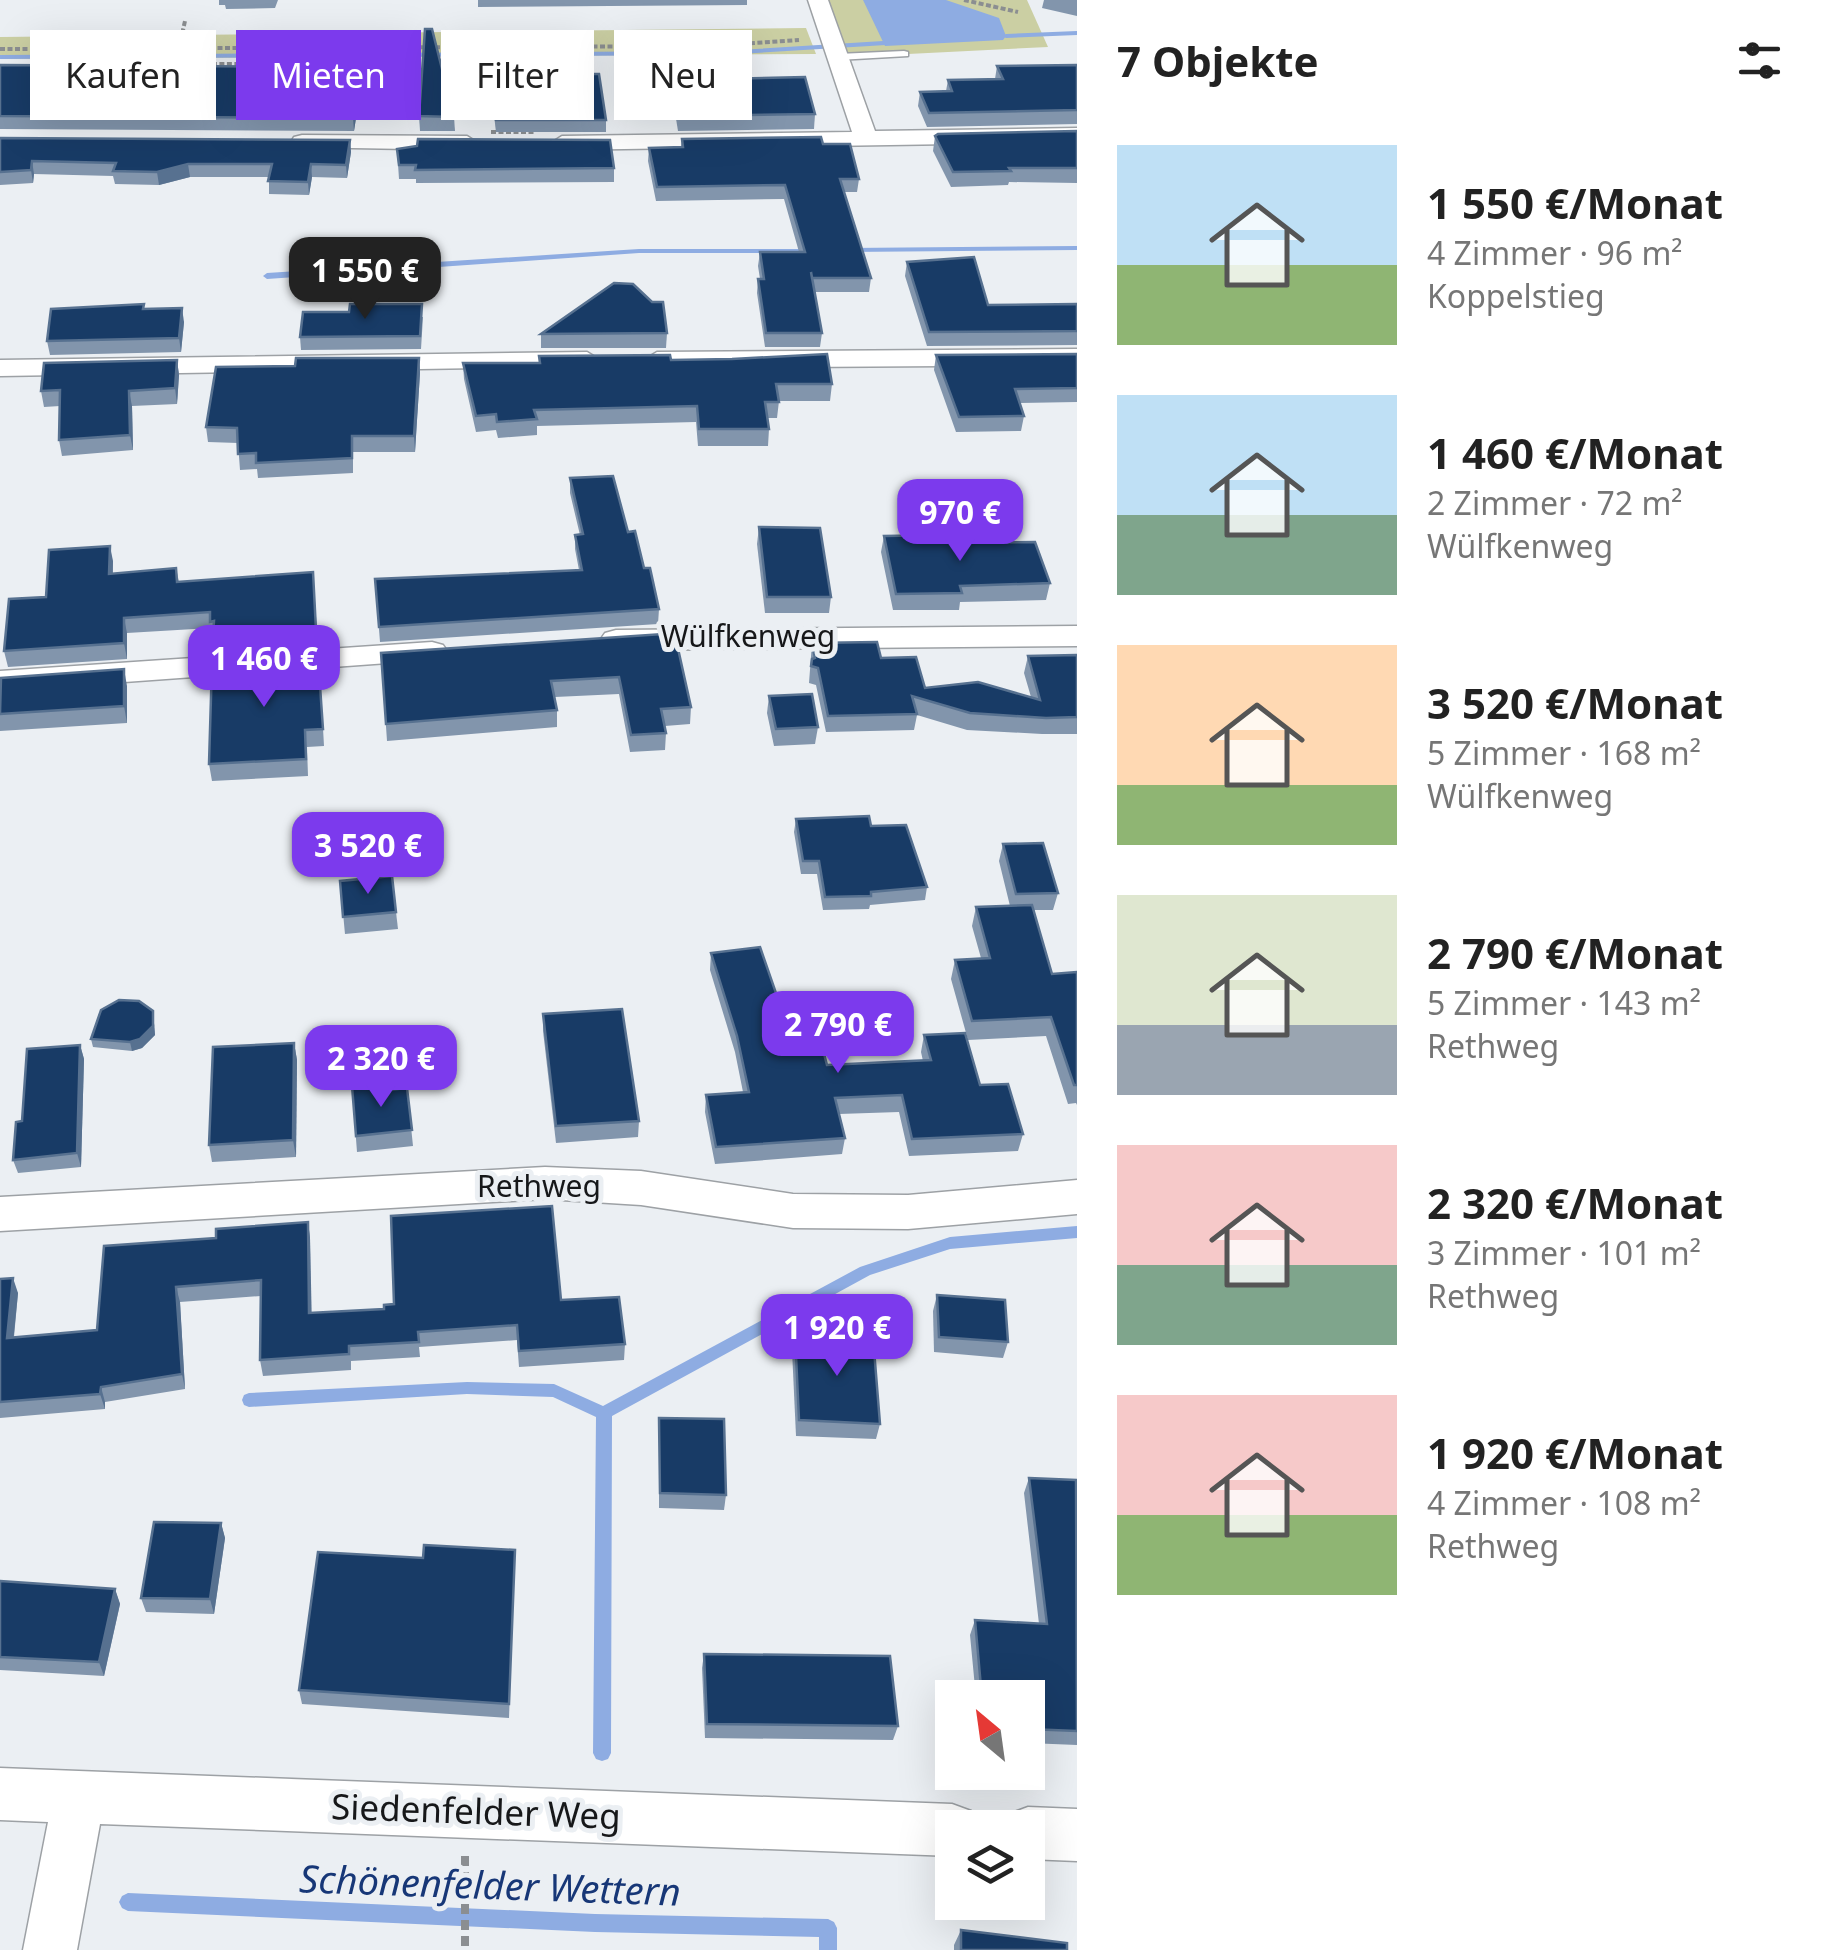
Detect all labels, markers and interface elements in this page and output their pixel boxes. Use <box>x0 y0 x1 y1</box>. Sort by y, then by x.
chip: Kaufen <box>30 30 216 120</box>
chip: Mieten <box>236 30 421 120</box>
chip: Filter <box>441 30 594 120</box>
chip: Neu <box>614 30 752 120</box>
text: 7 Objekte <box>1117 32 1319 89</box>
icon: filters <box>1732 33 1787 88</box>
text: 1 550 €/Monat <box>1427 174 1723 231</box>
icon: home <box>1197 185 1317 305</box>
text: 4 Zimmer · 96 m² <box>1427 231 1683 274</box>
pin: 1 550 € <box>273 237 457 322</box>
text: 1 550 € <box>311 248 419 291</box>
text: Koppelstieg <box>1427 274 1605 317</box>
text: 1 460 €/Monat <box>1427 424 1723 481</box>
icon: home <box>1197 435 1317 555</box>
pin: 970 € <box>890 479 1030 564</box>
text: 2 Zimmer · 72 m² <box>1427 481 1683 524</box>
text: 970 € <box>919 490 1001 533</box>
text: Wülfkenweg <box>1427 524 1613 567</box>
street label: Wülfkenweg <box>661 615 835 656</box>
pin: 1 460 € <box>172 625 356 710</box>
text: 1 460 € <box>210 636 318 679</box>
text: 3 520 €/Monat <box>1427 674 1723 731</box>
icon: home <box>1197 685 1317 805</box>
text: 5 Zimmer · 168 m² <box>1427 731 1701 774</box>
text: Wülfkenweg <box>1427 774 1613 817</box>
pin: 3 520 € <box>276 812 460 897</box>
text: 3 520 € <box>314 823 422 866</box>
text: 2 790 €/Monat <box>1427 924 1723 981</box>
icon: home <box>1197 935 1317 1055</box>
text: 5 Zimmer · 143 m² <box>1427 981 1701 1024</box>
pin: 2 790 € <box>746 991 930 1076</box>
text: 2 790 € <box>784 1002 892 1045</box>
text: Rethweg <box>1427 1024 1559 1067</box>
pin: 2 320 € <box>289 1025 473 1110</box>
text: 2 320 € <box>327 1036 435 1079</box>
street label: Rethweg <box>477 1165 601 1206</box>
text: 2 320 €/Monat <box>1427 1174 1723 1231</box>
icon: home <box>1197 1185 1317 1305</box>
text: 3 Zimmer · 101 m² <box>1427 1231 1701 1274</box>
text: Rethweg <box>1427 1274 1559 1317</box>
pin: 1 920 € <box>745 1294 929 1379</box>
text: 1 920 € <box>783 1305 891 1348</box>
text: 1 920 €/Monat <box>1427 1424 1723 1481</box>
icon: home <box>1197 1435 1317 1555</box>
text: 4 Zimmer · 108 m² <box>1427 1481 1701 1524</box>
text: Rethweg <box>1427 1524 1559 1567</box>
north arrow <box>935 1680 1045 1790</box>
map controls <box>935 1680 1045 1920</box>
street label: Siedenfelder Weg <box>331 1782 622 1839</box>
button: layers <box>935 1810 1045 1920</box>
water label: Schönenfelder Wettern <box>298 1851 682 1917</box>

